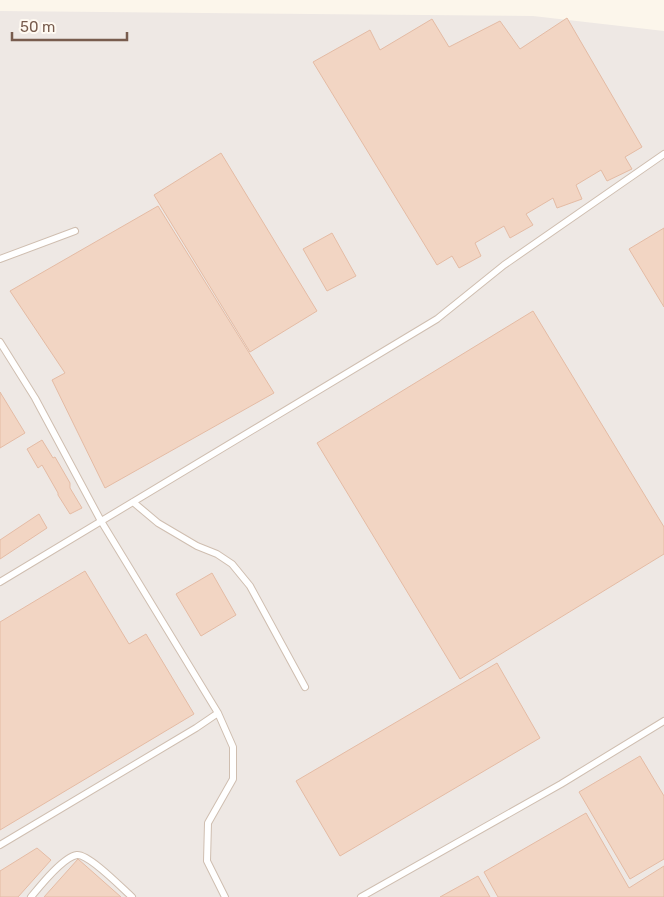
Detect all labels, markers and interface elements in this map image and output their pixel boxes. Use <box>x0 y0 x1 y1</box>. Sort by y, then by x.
scale bar <box>12 10 128 42</box>
text: 50 m <box>20 18 55 36</box>

